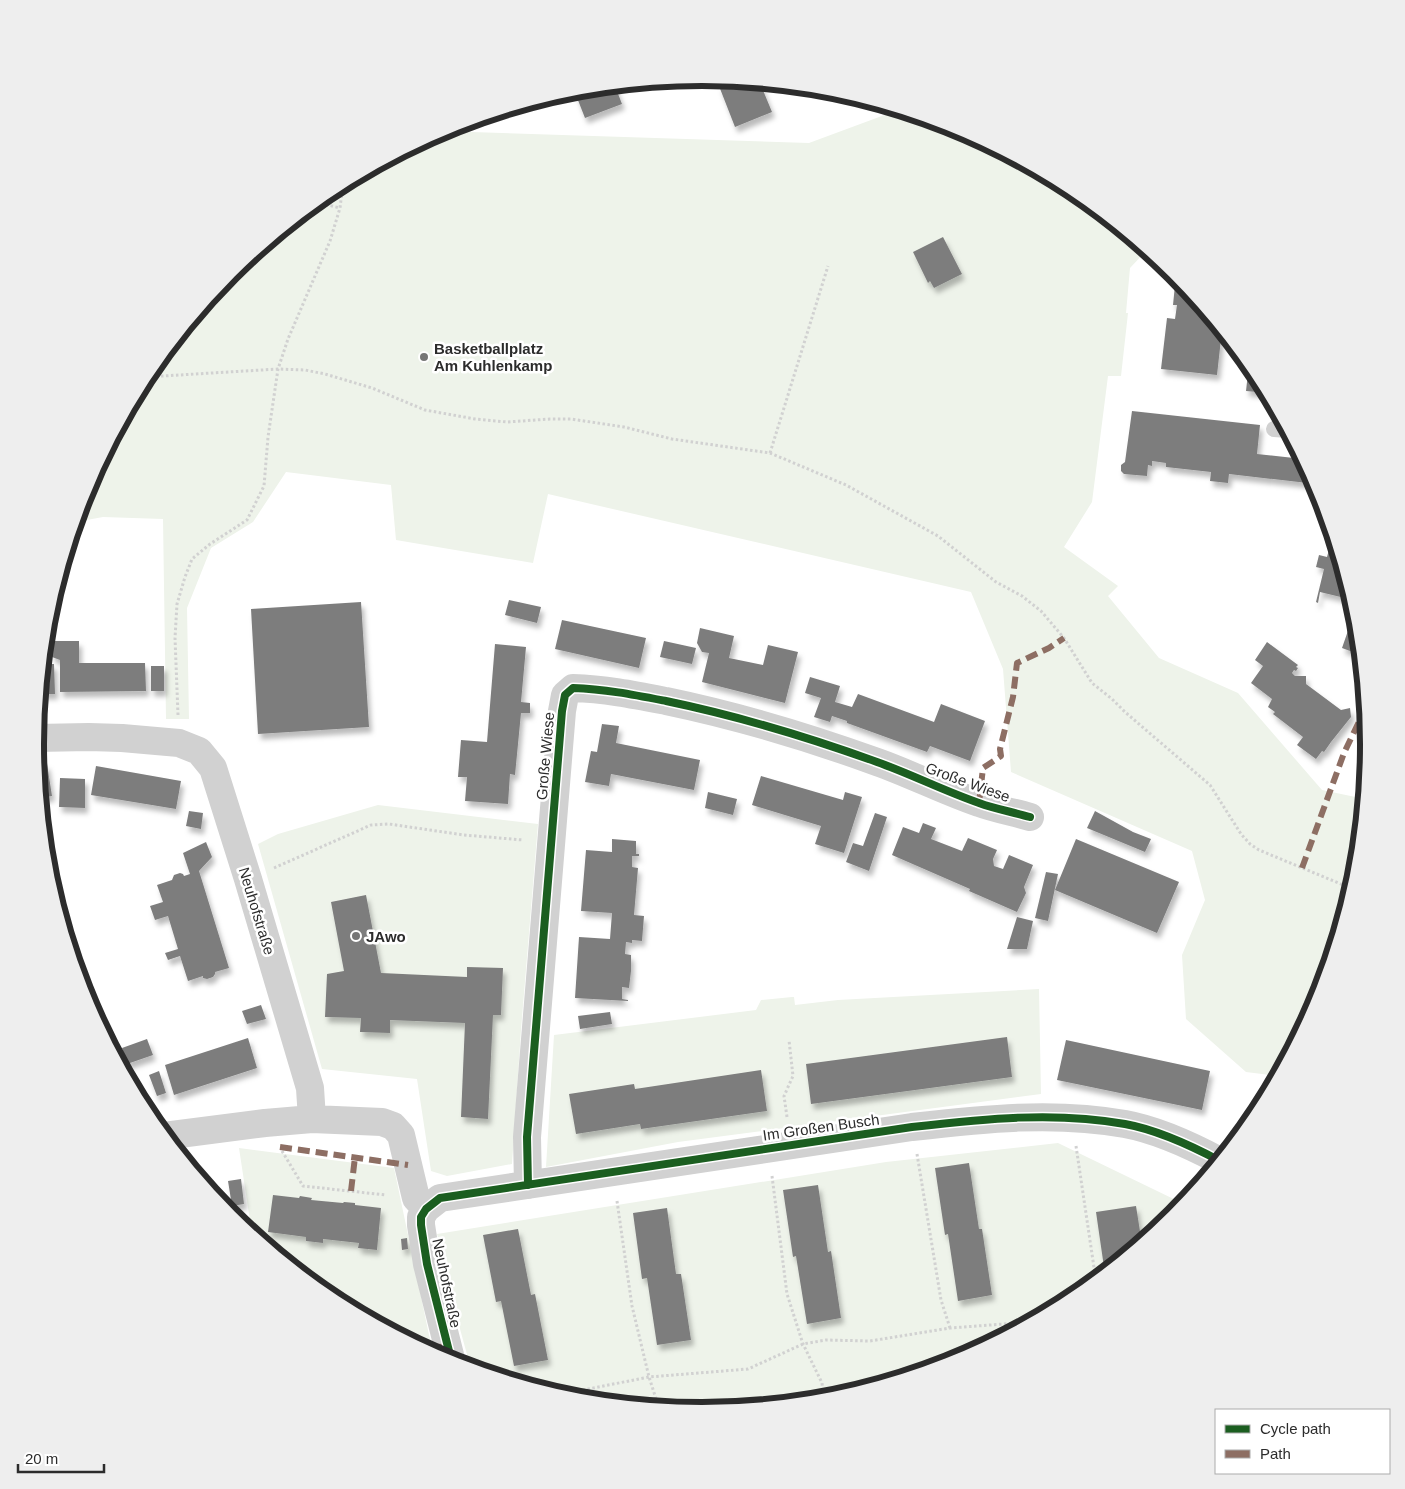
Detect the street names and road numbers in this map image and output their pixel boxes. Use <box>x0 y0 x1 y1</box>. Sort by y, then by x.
street label: Große Wiese <box>533 711 557 801</box>
street label: Große Wiese <box>924 759 1012 805</box>
street label: Neuhofstraße <box>236 865 278 957</box>
street label: Im Großen Busch <box>762 1110 880 1144</box>
street label: Neuhofstraße <box>429 1237 465 1329</box>

